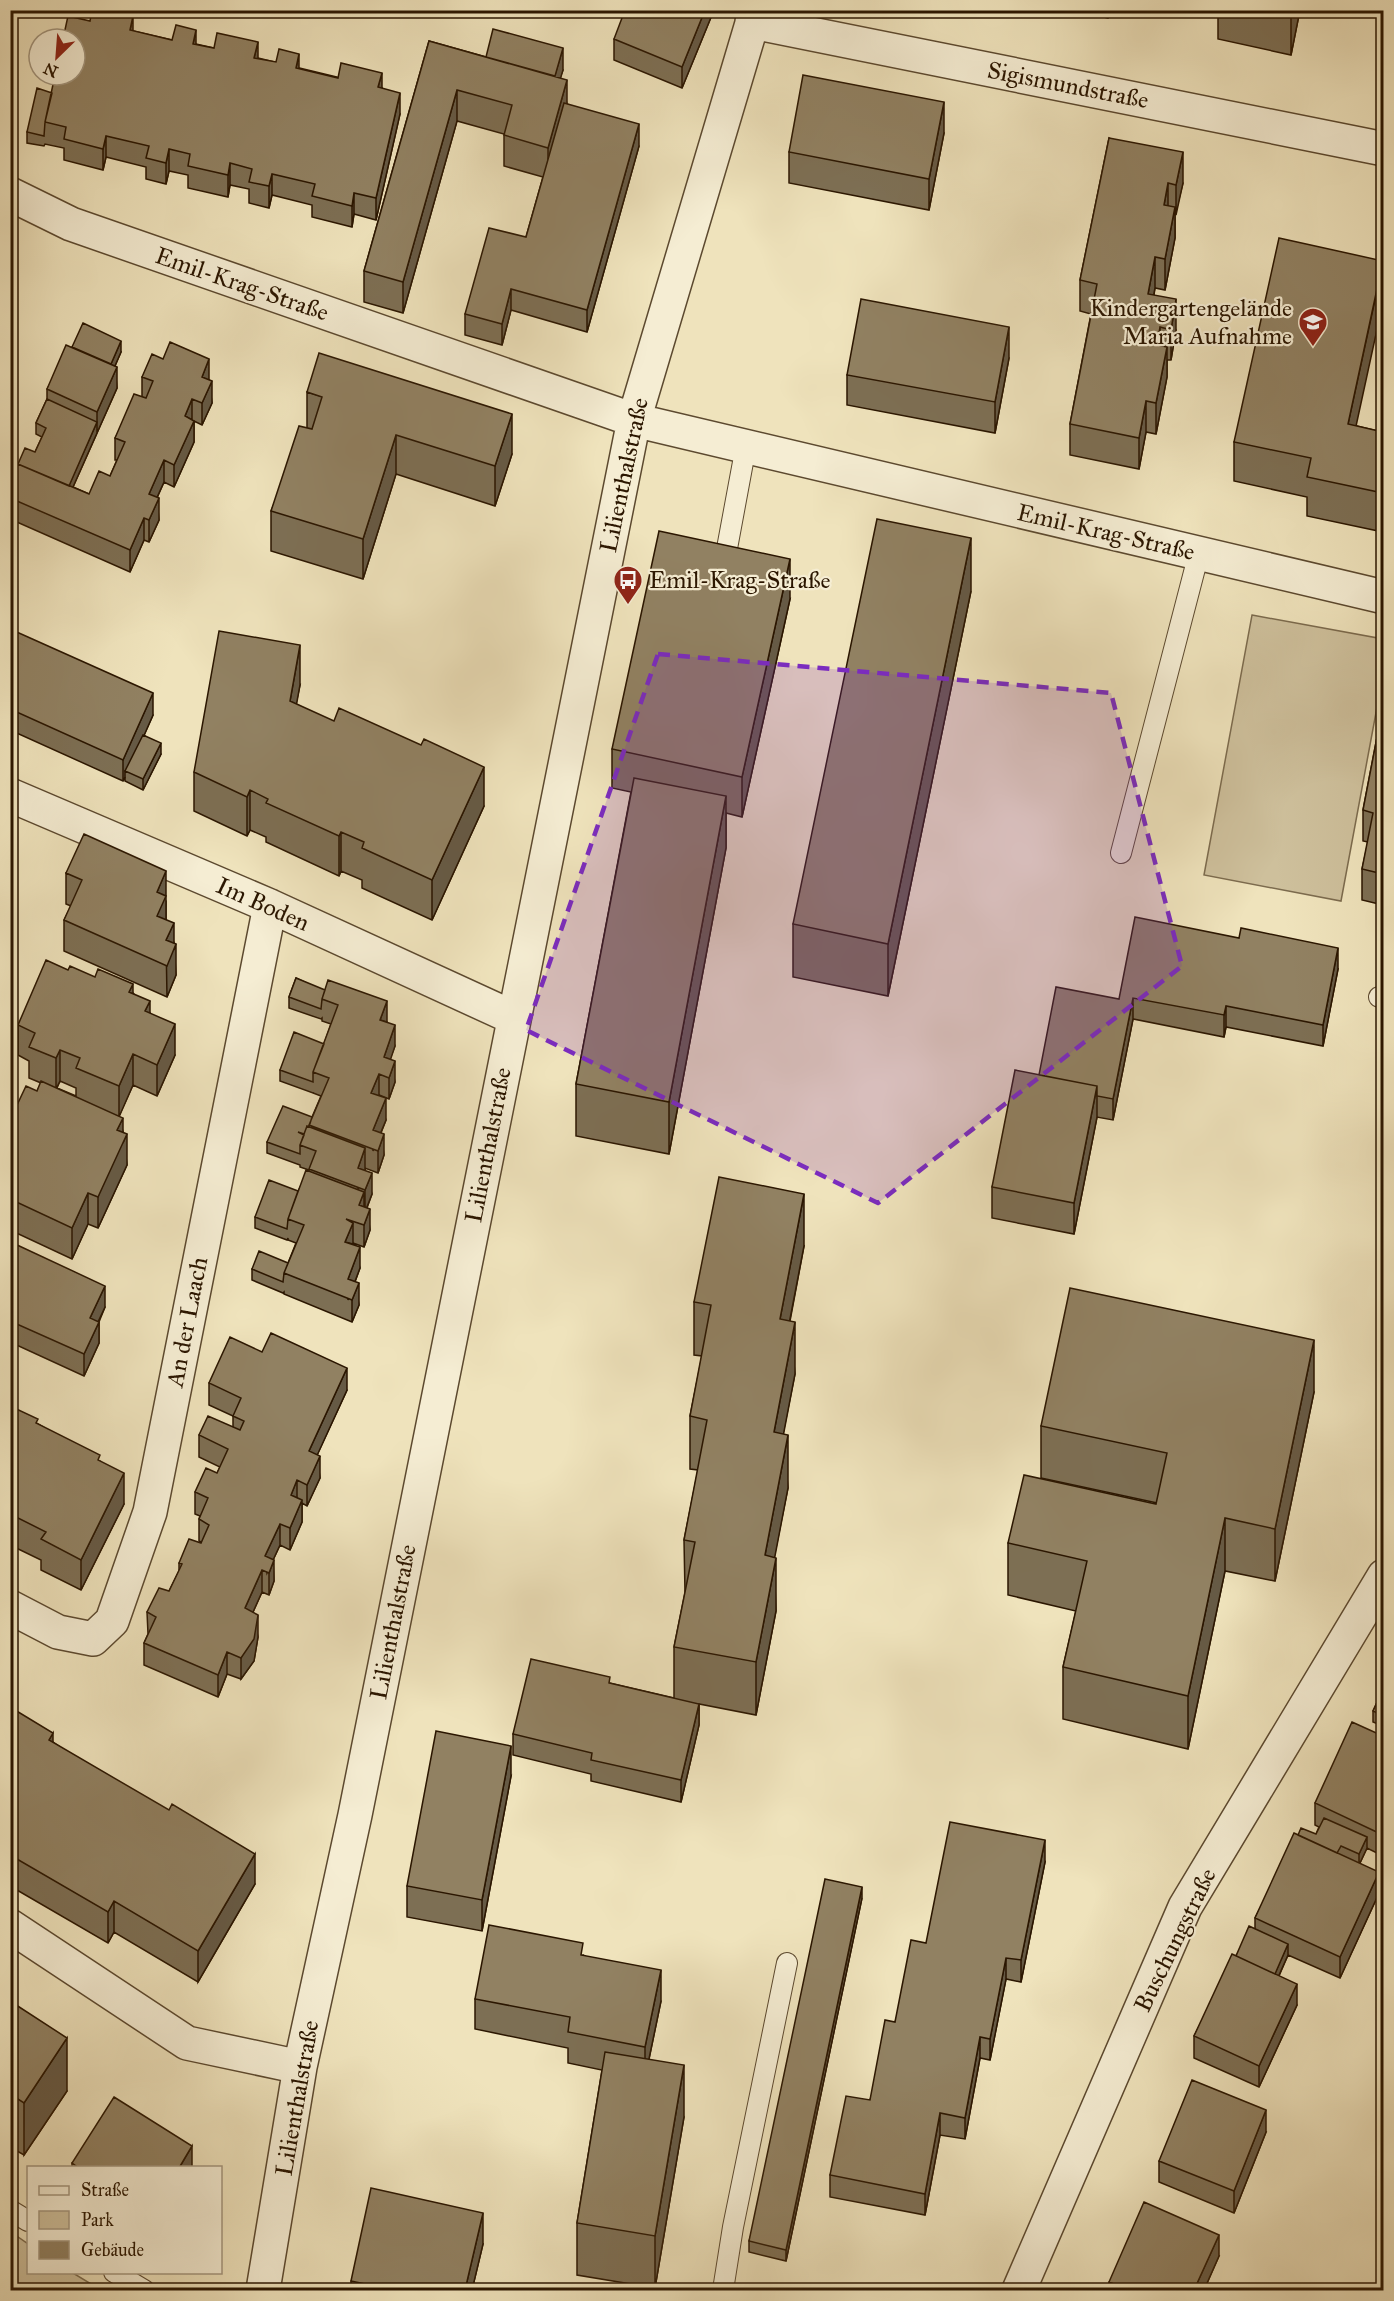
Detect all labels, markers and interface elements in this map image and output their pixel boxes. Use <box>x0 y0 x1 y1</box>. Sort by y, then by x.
north arrow <box>27 27 87 87</box>
street label: Sigismundstraße <box>985 55 1151 115</box>
text: N <box>40 58 61 82</box>
street label: Emil-Krag-Straße <box>151 240 333 328</box>
place label: Kindergartengelände Maria Aufnahme <box>1090 293 1292 351</box>
school or university icon: Kindergartengelände Maria Aufnahme <box>1297 306 1329 348</box>
street label: Lilienthalstraße <box>593 395 655 555</box>
street label: Emil-Krag-Straße <box>1014 497 1198 567</box>
bus stop icon: Emil-Krag-Straße <box>612 564 644 606</box>
place label: Emil-Krag-Straße <box>649 565 830 595</box>
street label: Im Boden <box>212 870 314 938</box>
street label: Lilienthalstraße <box>458 1065 518 1225</box>
street label: An der Laach <box>159 1254 214 1391</box>
street label: Lilienthalstraße <box>363 1542 423 1702</box>
street label: Buschungstraße <box>1127 1863 1223 2017</box>
street label: Lilienthalstraße <box>269 2018 325 2178</box>
legend <box>27 2166 222 2274</box>
text: Straße <box>81 2179 129 2201</box>
text: Park <box>81 2209 114 2231</box>
text: Gebäude <box>81 2239 144 2261</box>

